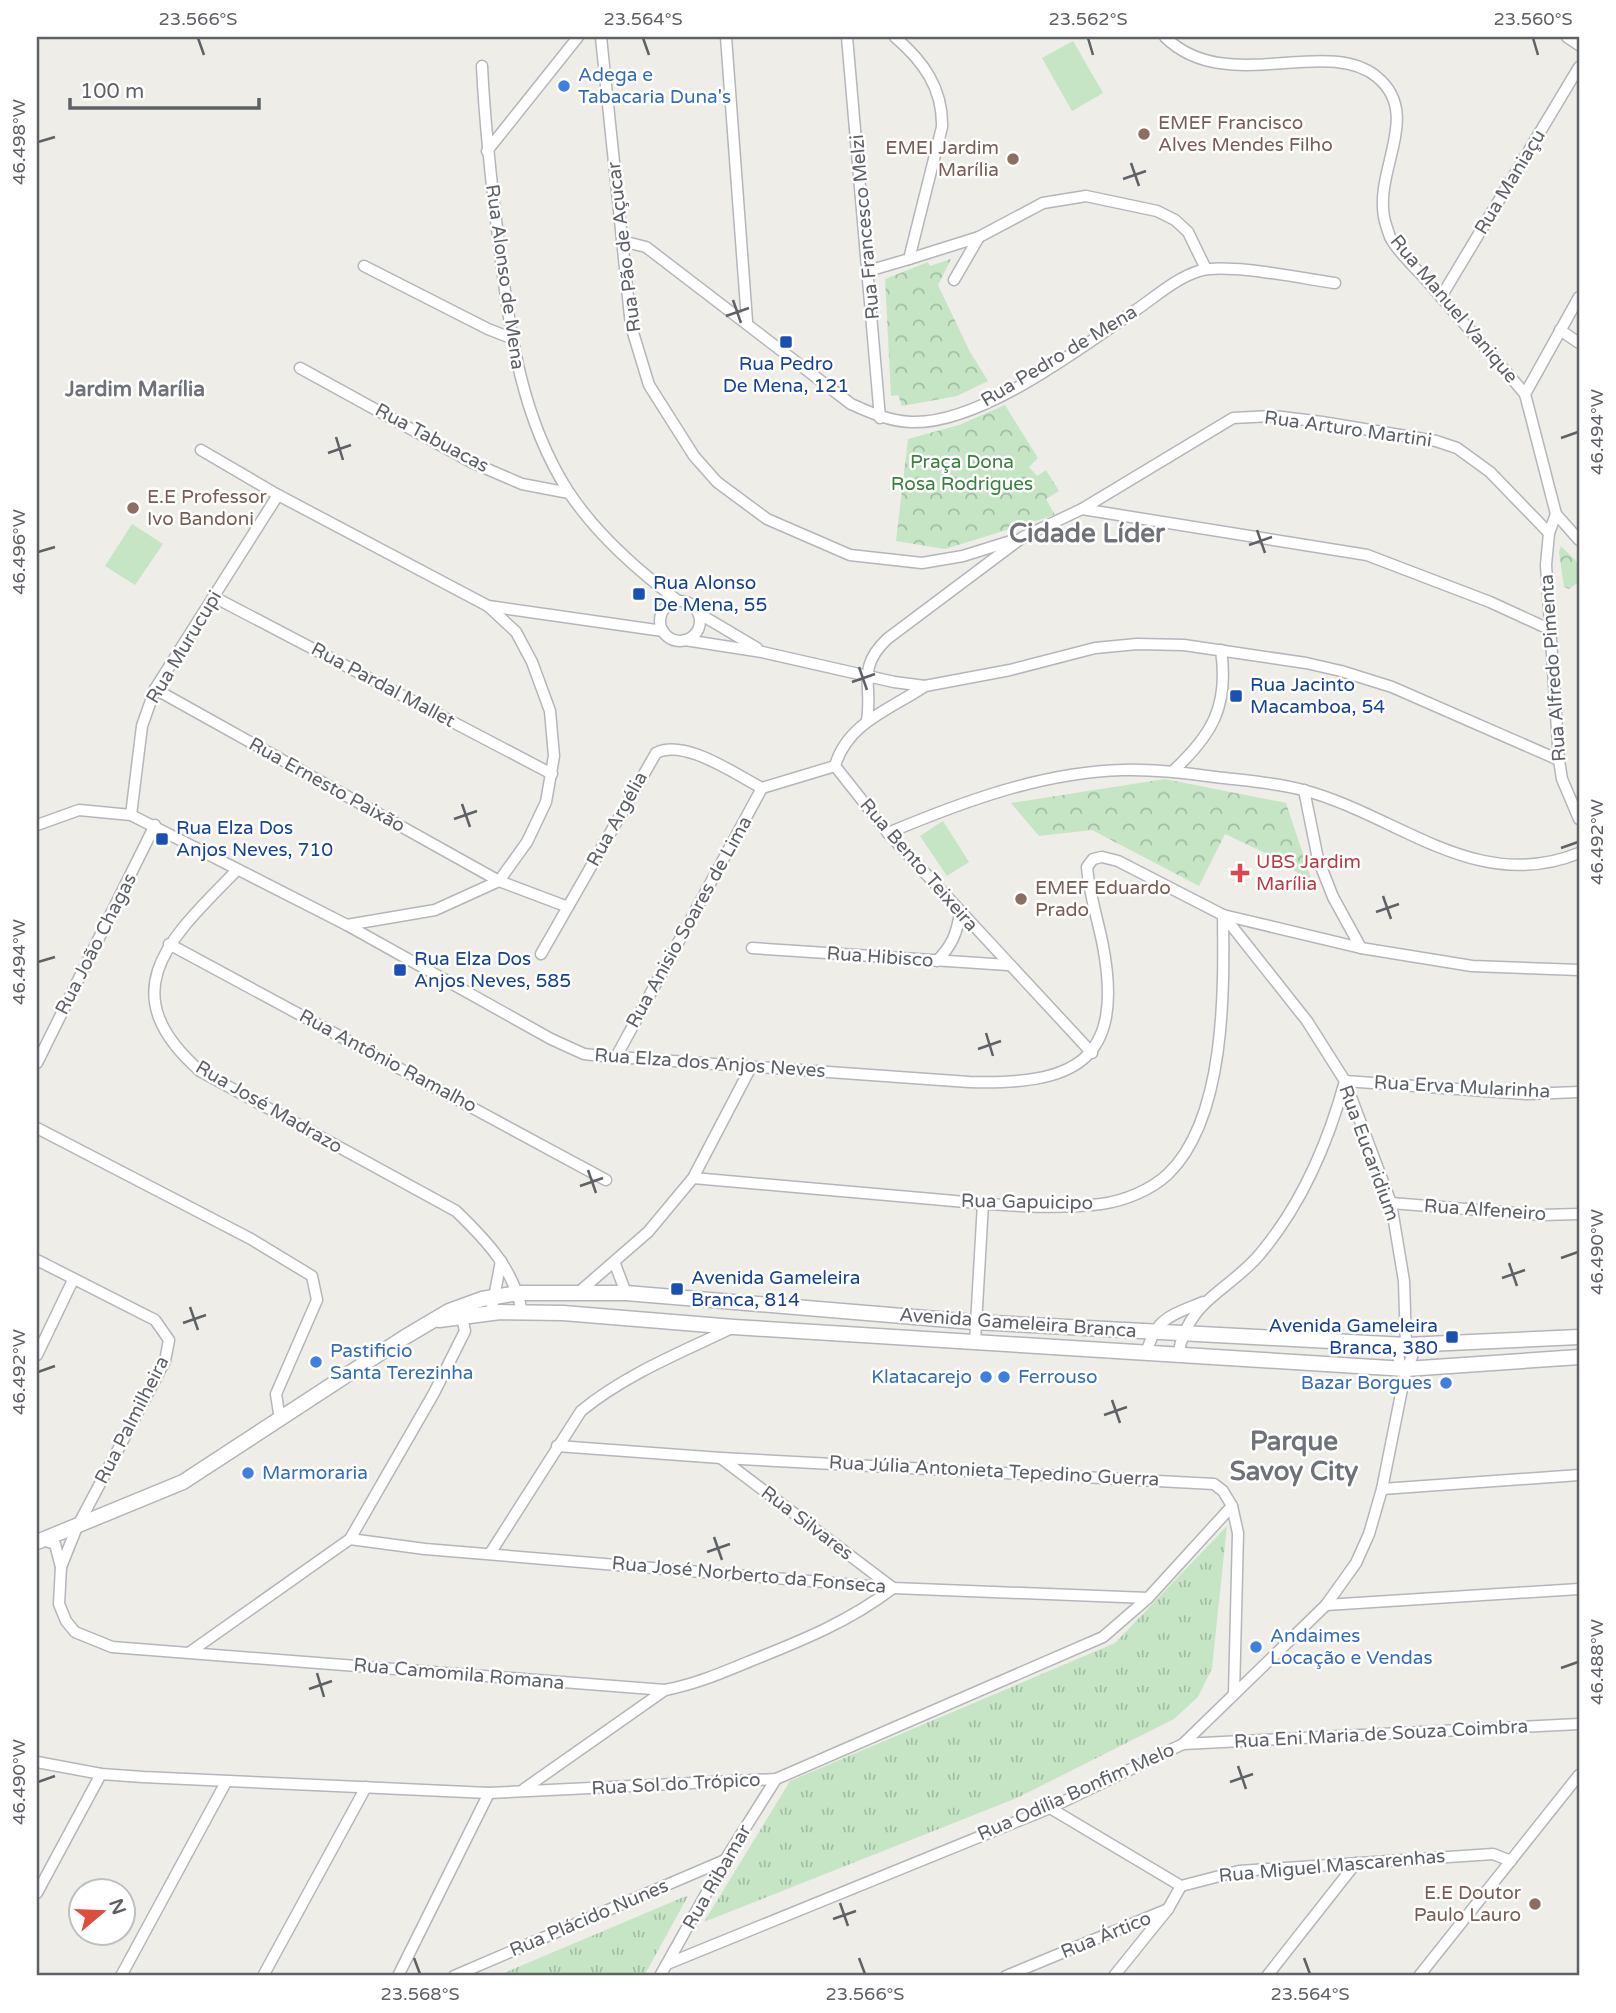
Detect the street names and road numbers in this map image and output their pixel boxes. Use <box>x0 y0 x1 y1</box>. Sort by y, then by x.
street label: Rua Maniaçu <box>1470 126 1550 238</box>
street label: Rua Francesco Melzi <box>846 134 884 320</box>
street label: Rua Pão de Açucar <box>603 160 645 333</box>
street label: Rua Alonso de Mena <box>481 183 529 371</box>
street label: Rua Manuel Vanique <box>1386 230 1522 388</box>
street label: Rua Pedro de Mena <box>977 301 1141 411</box>
street label: Rua Tabuacas <box>371 399 493 477</box>
street label: Rua Arturo Martini <box>1263 406 1433 452</box>
street label: Rua Alfredo Pimenta <box>1535 574 1571 762</box>
street label: Rua Murucupi <box>142 587 226 707</box>
street label: Rua Pardal Mallet <box>307 638 459 732</box>
street label: Rua Ernesto Paixão <box>245 733 409 837</box>
street label: Rua Argélia <box>582 768 652 870</box>
street label: Rua Bento Teixeira <box>855 794 983 936</box>
street label: Rua Anisio Soares de Lima <box>622 812 756 1032</box>
street label: Rua João Chagas <box>51 870 141 1018</box>
street label: Rua Hibisco <box>826 942 934 972</box>
street label: Rua Antônio Ramalho <box>296 1005 480 1117</box>
street label: Rua Elza dos Anjos Neves <box>594 1044 826 1082</box>
street label: Rua José Madrazo <box>192 1056 346 1158</box>
street label: Rua Erva Mularinha <box>1373 1071 1551 1103</box>
street label: Rua Eucaridium <box>1334 1082 1404 1224</box>
street label: Rua Gapuicipo <box>961 1190 1093 1214</box>
street label: Rua Alfeneiro <box>1423 1195 1547 1225</box>
street label: Avenida Gameleira Branca <box>899 1304 1137 1342</box>
street label: Rua Palmilheira <box>90 1352 174 1488</box>
street label: Rua Júlia Antonieta Tepedino Guerra <box>828 1451 1160 1491</box>
street label: Rua Silvares <box>757 1481 857 1565</box>
street label: Rua José Norberto da Fonseca <box>611 1552 887 1598</box>
street label: Rua Camomila Romana <box>353 1654 565 1694</box>
street label: Rua Eni Maria de Souza Coimbra <box>1233 1715 1529 1753</box>
street label: Rua Odília Bonfim Melo <box>974 1739 1178 1845</box>
street label: Rua Sol do Trópico <box>591 1769 761 1799</box>
street label: Rua Ribamar <box>678 1820 756 1933</box>
street label: Rua Miguel Mascarenhas <box>1218 1845 1446 1887</box>
street label: Rua Plácido Nunes <box>506 1875 672 1961</box>
street label: Rua Ártico <box>1057 1906 1154 1963</box>

